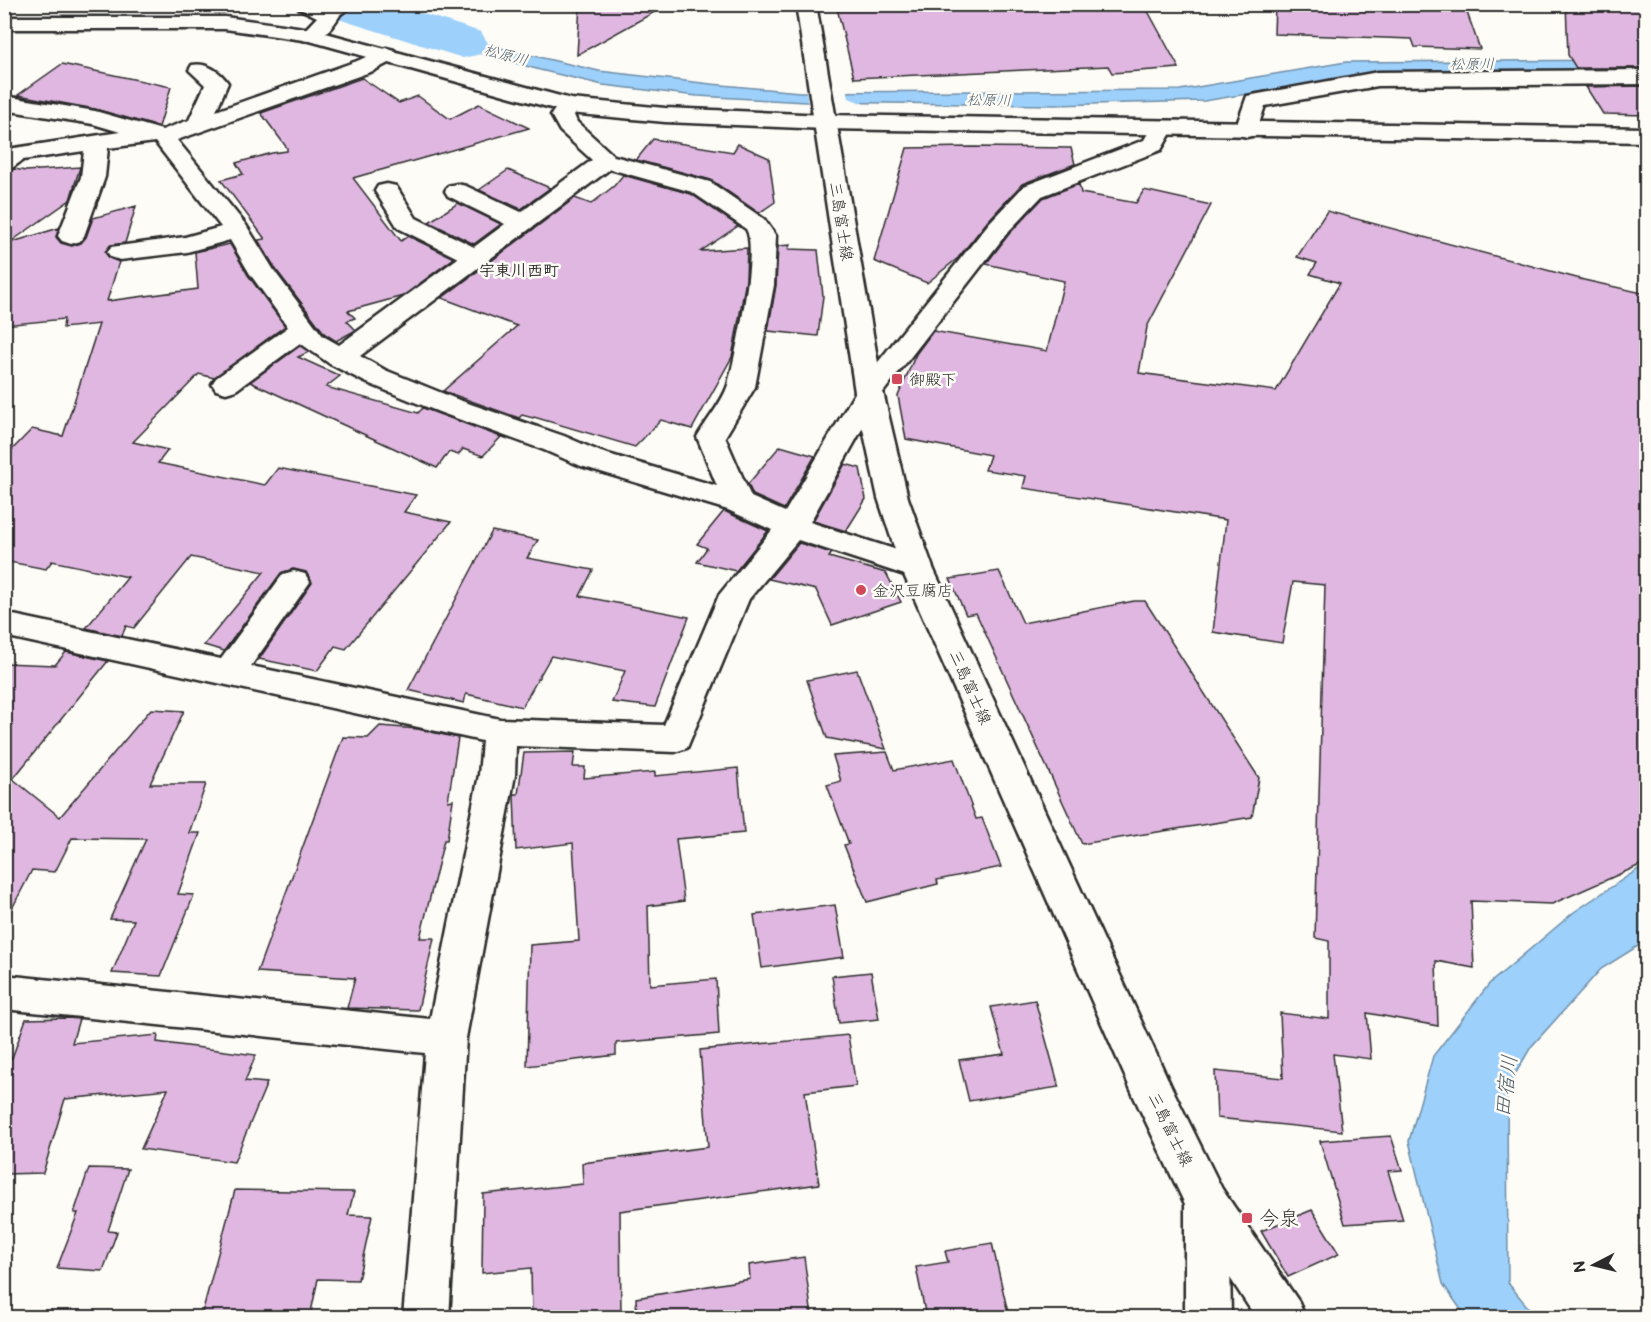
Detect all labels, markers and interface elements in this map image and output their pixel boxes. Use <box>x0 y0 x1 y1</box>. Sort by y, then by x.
water label: 松原川 <box>482 40 530 70</box>
water label: 松原川 <box>1449 55 1495 74</box>
water label: 松原川 <box>966 91 1012 110</box>
street label: 三島富士線 <box>825 180 856 262</box>
district label: 宇東川西町 <box>479 262 559 281</box>
place label: 御殿下 <box>909 371 957 390</box>
marker: 御殿下 <box>890 372 904 386</box>
place label: 金沢豆腐店 <box>873 582 953 601</box>
marker: 金沢豆腐店 <box>854 583 868 597</box>
street label: 三島富士線 <box>945 647 995 728</box>
water label: 田宿川 <box>1490 1053 1523 1119</box>
street label: 三島富士線 <box>1144 1090 1196 1170</box>
place label: 今泉 <box>1259 1207 1299 1231</box>
marker: 今泉 <box>1240 1211 1254 1225</box>
north arrow <box>1564 1235 1624 1295</box>
text: N <box>1570 1260 1591 1274</box>

